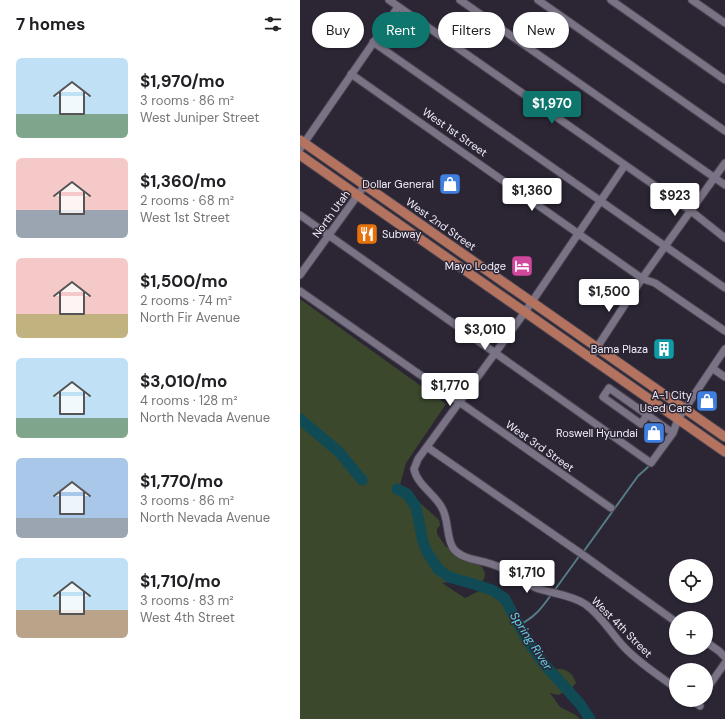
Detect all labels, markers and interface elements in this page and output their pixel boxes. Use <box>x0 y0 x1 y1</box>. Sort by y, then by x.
chip: Buy <box>312 12 364 48</box>
chip: Rent <box>372 12 430 48</box>
chip: Filters <box>438 12 505 48</box>
chip: New <box>513 12 569 48</box>
text: 7 homes <box>16 13 85 35</box>
icon: filters <box>262 13 284 35</box>
text: $1,970/mo <box>140 70 225 92</box>
icon: home <box>48 74 96 122</box>
pin: $1,970 <box>519 91 585 125</box>
text: 3 rooms · 86 m² <box>140 92 234 109</box>
text: $1,970 <box>532 95 572 112</box>
street label: West 1st Street <box>420 104 490 160</box>
text: West Juniper Street <box>140 109 259 126</box>
text: $1,360/mo <box>140 170 226 192</box>
shop icon: Dollar General <box>437 171 463 197</box>
icon: home <box>48 174 96 222</box>
place label: Dollar General <box>362 177 434 191</box>
pin: $1,360 <box>499 178 565 212</box>
text: $1,360 <box>511 182 553 199</box>
pin: $923 <box>651 183 699 217</box>
street label: North Utah <box>309 187 353 241</box>
text: $923 <box>659 187 691 204</box>
text: 2 rooms · 68 m² <box>140 192 234 209</box>
street label: West 2nd Street <box>403 195 479 253</box>
text: West 1st Street <box>140 209 230 226</box>
restaurant icon: Subway <box>354 221 380 247</box>
place label: Subway <box>382 227 422 241</box>
hotel icon: Mayo Lodge <box>509 253 535 279</box>
place label: Mayo Lodge <box>445 259 506 273</box>
text: $1,500/mo <box>140 270 228 292</box>
icon: home <box>48 274 96 322</box>
pin: $1,500 <box>576 279 642 313</box>
text: $1,500 <box>588 283 630 300</box>
text: 2 rooms · 74 m² <box>140 292 232 309</box>
text: North Fir Avenue <box>140 309 240 326</box>
pin: $3,010 <box>452 317 518 351</box>
text: $3,010 <box>464 321 506 338</box>
building icon: Bama Plaza <box>651 336 677 362</box>
place label: Bama Plaza <box>591 342 648 356</box>
text: $3,010/mo <box>140 370 227 392</box>
pin: $1,770 <box>417 373 483 407</box>
icon: home <box>48 374 96 422</box>
text: $1,770 <box>431 377 469 394</box>
place label: A-1 City Used Cars <box>640 388 692 415</box>
shop icon: A-1 City Used Cars <box>694 388 720 414</box>
text: 4 rooms · 128 m² <box>140 392 238 409</box>
text: North Nevada Avenue <box>140 409 270 426</box>
street label: West 3rd Street <box>503 417 577 475</box>
shop icon: Roswell Hyundai <box>641 420 667 446</box>
place label: Roswell Hyundai <box>556 426 638 440</box>
text: $1,770/mo <box>140 470 223 492</box>
icon: home <box>48 474 96 522</box>
text: 3 rooms · 86 m² <box>140 492 234 509</box>
text: North Nevada Avenue <box>140 509 270 526</box>
map controls <box>669 559 713 707</box>
button: locate <box>669 559 713 603</box>
pin: $1,710 <box>494 560 560 594</box>
text: $1,710 <box>509 564 545 581</box>
text: $1,710/mo <box>140 570 221 592</box>
icon: home <box>48 574 96 622</box>
text: 3 rooms · 83 m² <box>140 592 234 609</box>
street label: West 4th Street <box>589 594 655 660</box>
text: West 4th Street <box>140 609 235 626</box>
water label: Spring River <box>506 609 556 674</box>
button: + <box>669 611 713 655</box>
button: − <box>669 663 713 707</box>

